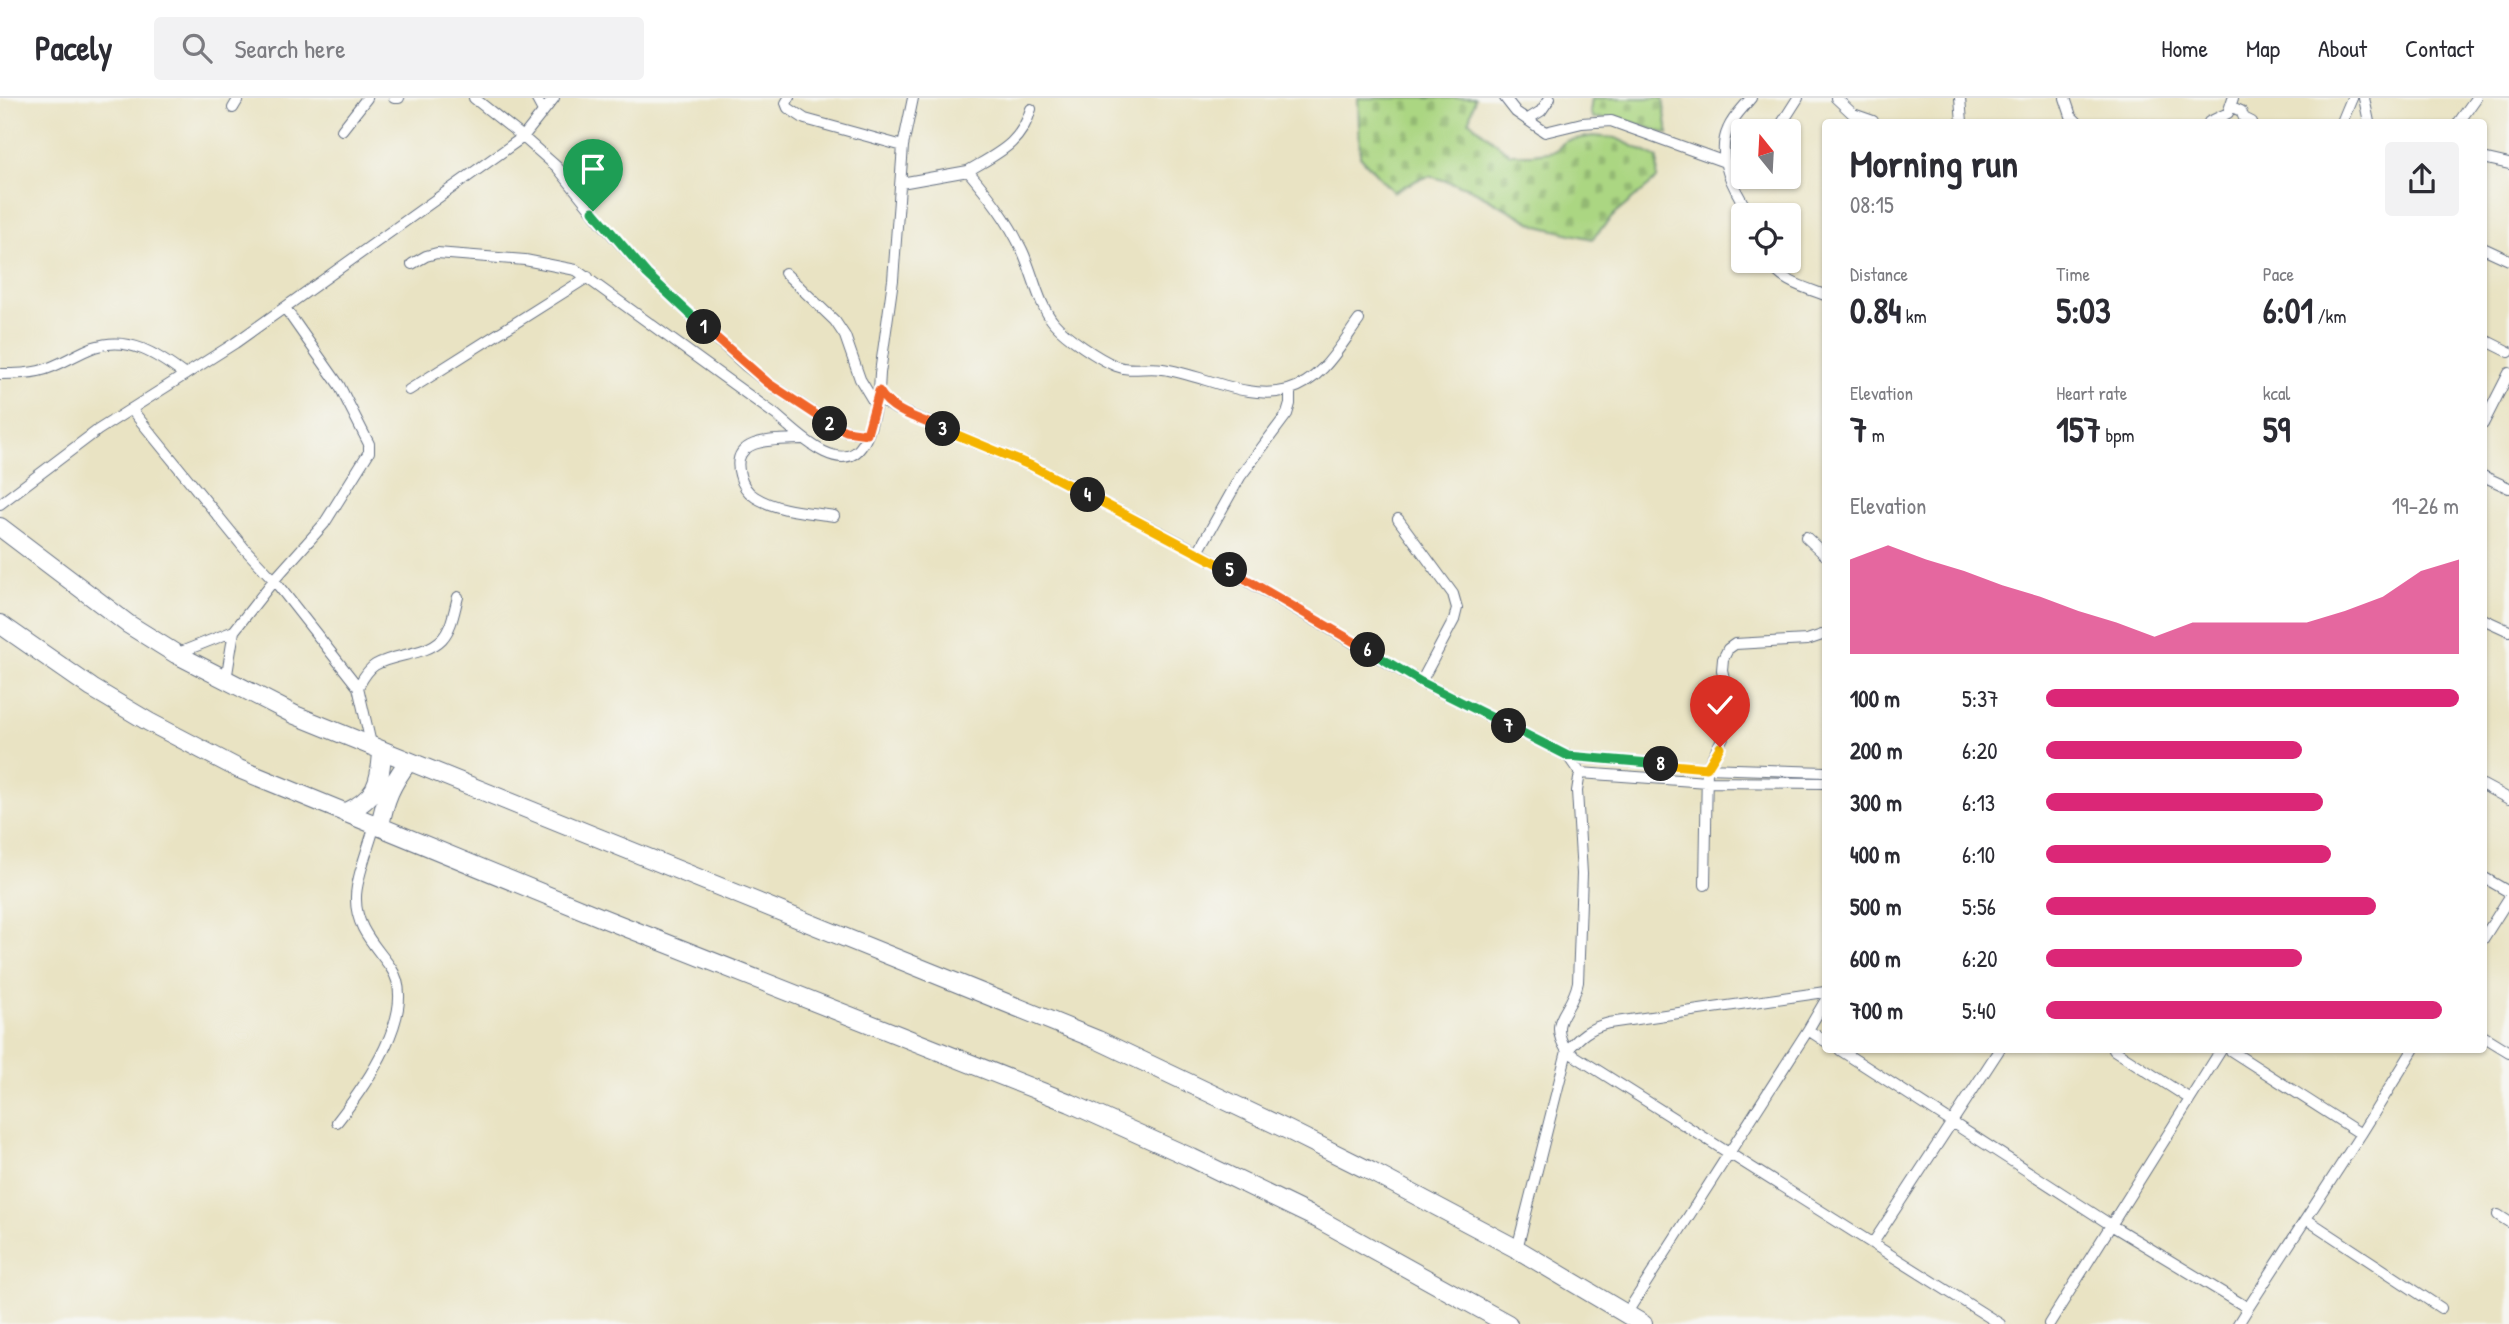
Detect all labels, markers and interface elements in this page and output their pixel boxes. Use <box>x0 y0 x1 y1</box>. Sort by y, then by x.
search box <box>154 17 644 80</box>
text: Pacely <box>35 26 112 70</box>
icon: search <box>178 29 216 67</box>
text: Search here <box>234 31 346 66</box>
text: Home <box>2161 32 2208 64</box>
text: Map <box>2246 32 2280 64</box>
text: About <box>2318 32 2367 64</box>
text: Contact <box>2405 32 2474 64</box>
north arrow <box>1731 119 1801 189</box>
map controls <box>1731 119 1801 273</box>
text: Morning run <box>1850 137 2018 189</box>
pin <box>563 139 623 211</box>
button: share <box>2385 142 2459 216</box>
icon: arrive <box>574 150 612 188</box>
text: 08:15 <box>1850 189 1894 220</box>
button: locate <box>1731 203 1801 273</box>
text: Distance <box>1850 261 1908 287</box>
text: Time <box>2056 261 2090 287</box>
text: Pace <box>2263 261 2294 287</box>
text: 0.84 <box>1850 287 1901 334</box>
text: 5:03 <box>2056 287 2111 334</box>
text: 6:01 <box>2263 287 2313 334</box>
text: km <box>1901 303 1927 329</box>
text: /km <box>2313 303 2346 329</box>
pin: 1 <box>686 310 722 344</box>
text: 1 <box>700 313 707 339</box>
text: Elevation <box>1850 380 1913 406</box>
text: Heart rate <box>2056 380 2127 406</box>
text: kcal <box>2263 380 2290 406</box>
pin: 2 <box>812 406 848 442</box>
text: 7 <box>1850 406 1867 453</box>
text: 157 <box>2056 406 2101 453</box>
text: 59 <box>2263 406 2290 453</box>
text: 2 <box>825 410 834 436</box>
pin: 3 <box>926 412 960 446</box>
text: 3 <box>938 415 947 441</box>
text: m <box>1867 422 1885 448</box>
text: bpm <box>2101 422 2134 448</box>
pin: 4 <box>1070 478 1106 512</box>
text: 4 <box>1084 481 1091 507</box>
text: Elevation <box>1850 490 1926 521</box>
text: 19–26 m <box>2392 490 2459 521</box>
pin: 5 <box>1212 552 1248 588</box>
text: 5 <box>1225 556 1234 582</box>
pin: 6 <box>1350 632 1386 668</box>
text: 6 <box>1364 636 1371 662</box>
pin <box>1690 675 1750 747</box>
text: 100 m <box>1850 683 1900 714</box>
text: 5:37 <box>1962 683 1999 714</box>
icon: check <box>1701 686 1739 724</box>
pin: 7 <box>1492 708 1526 744</box>
text: 7 <box>1504 712 1513 738</box>
text: 200 m <box>1850 735 1902 766</box>
text: 6:20 <box>1962 735 1998 766</box>
pin: 8 <box>1644 746 1678 782</box>
text: 8 <box>1656 750 1665 776</box>
text: 300 m <box>1850 787 1902 818</box>
text: 6:13 <box>1962 787 1995 818</box>
text: 400 m <box>1850 839 1900 870</box>
text: 6:10 <box>1962 839 1995 870</box>
text: 500 m <box>1850 891 1901 922</box>
text: 5:56 <box>1962 891 1996 922</box>
text: 600 m <box>1850 943 1901 974</box>
text: 6:20 <box>1962 943 1998 974</box>
text: 700 m <box>1850 995 1903 1026</box>
text: 5:40 <box>1962 995 1996 1026</box>

